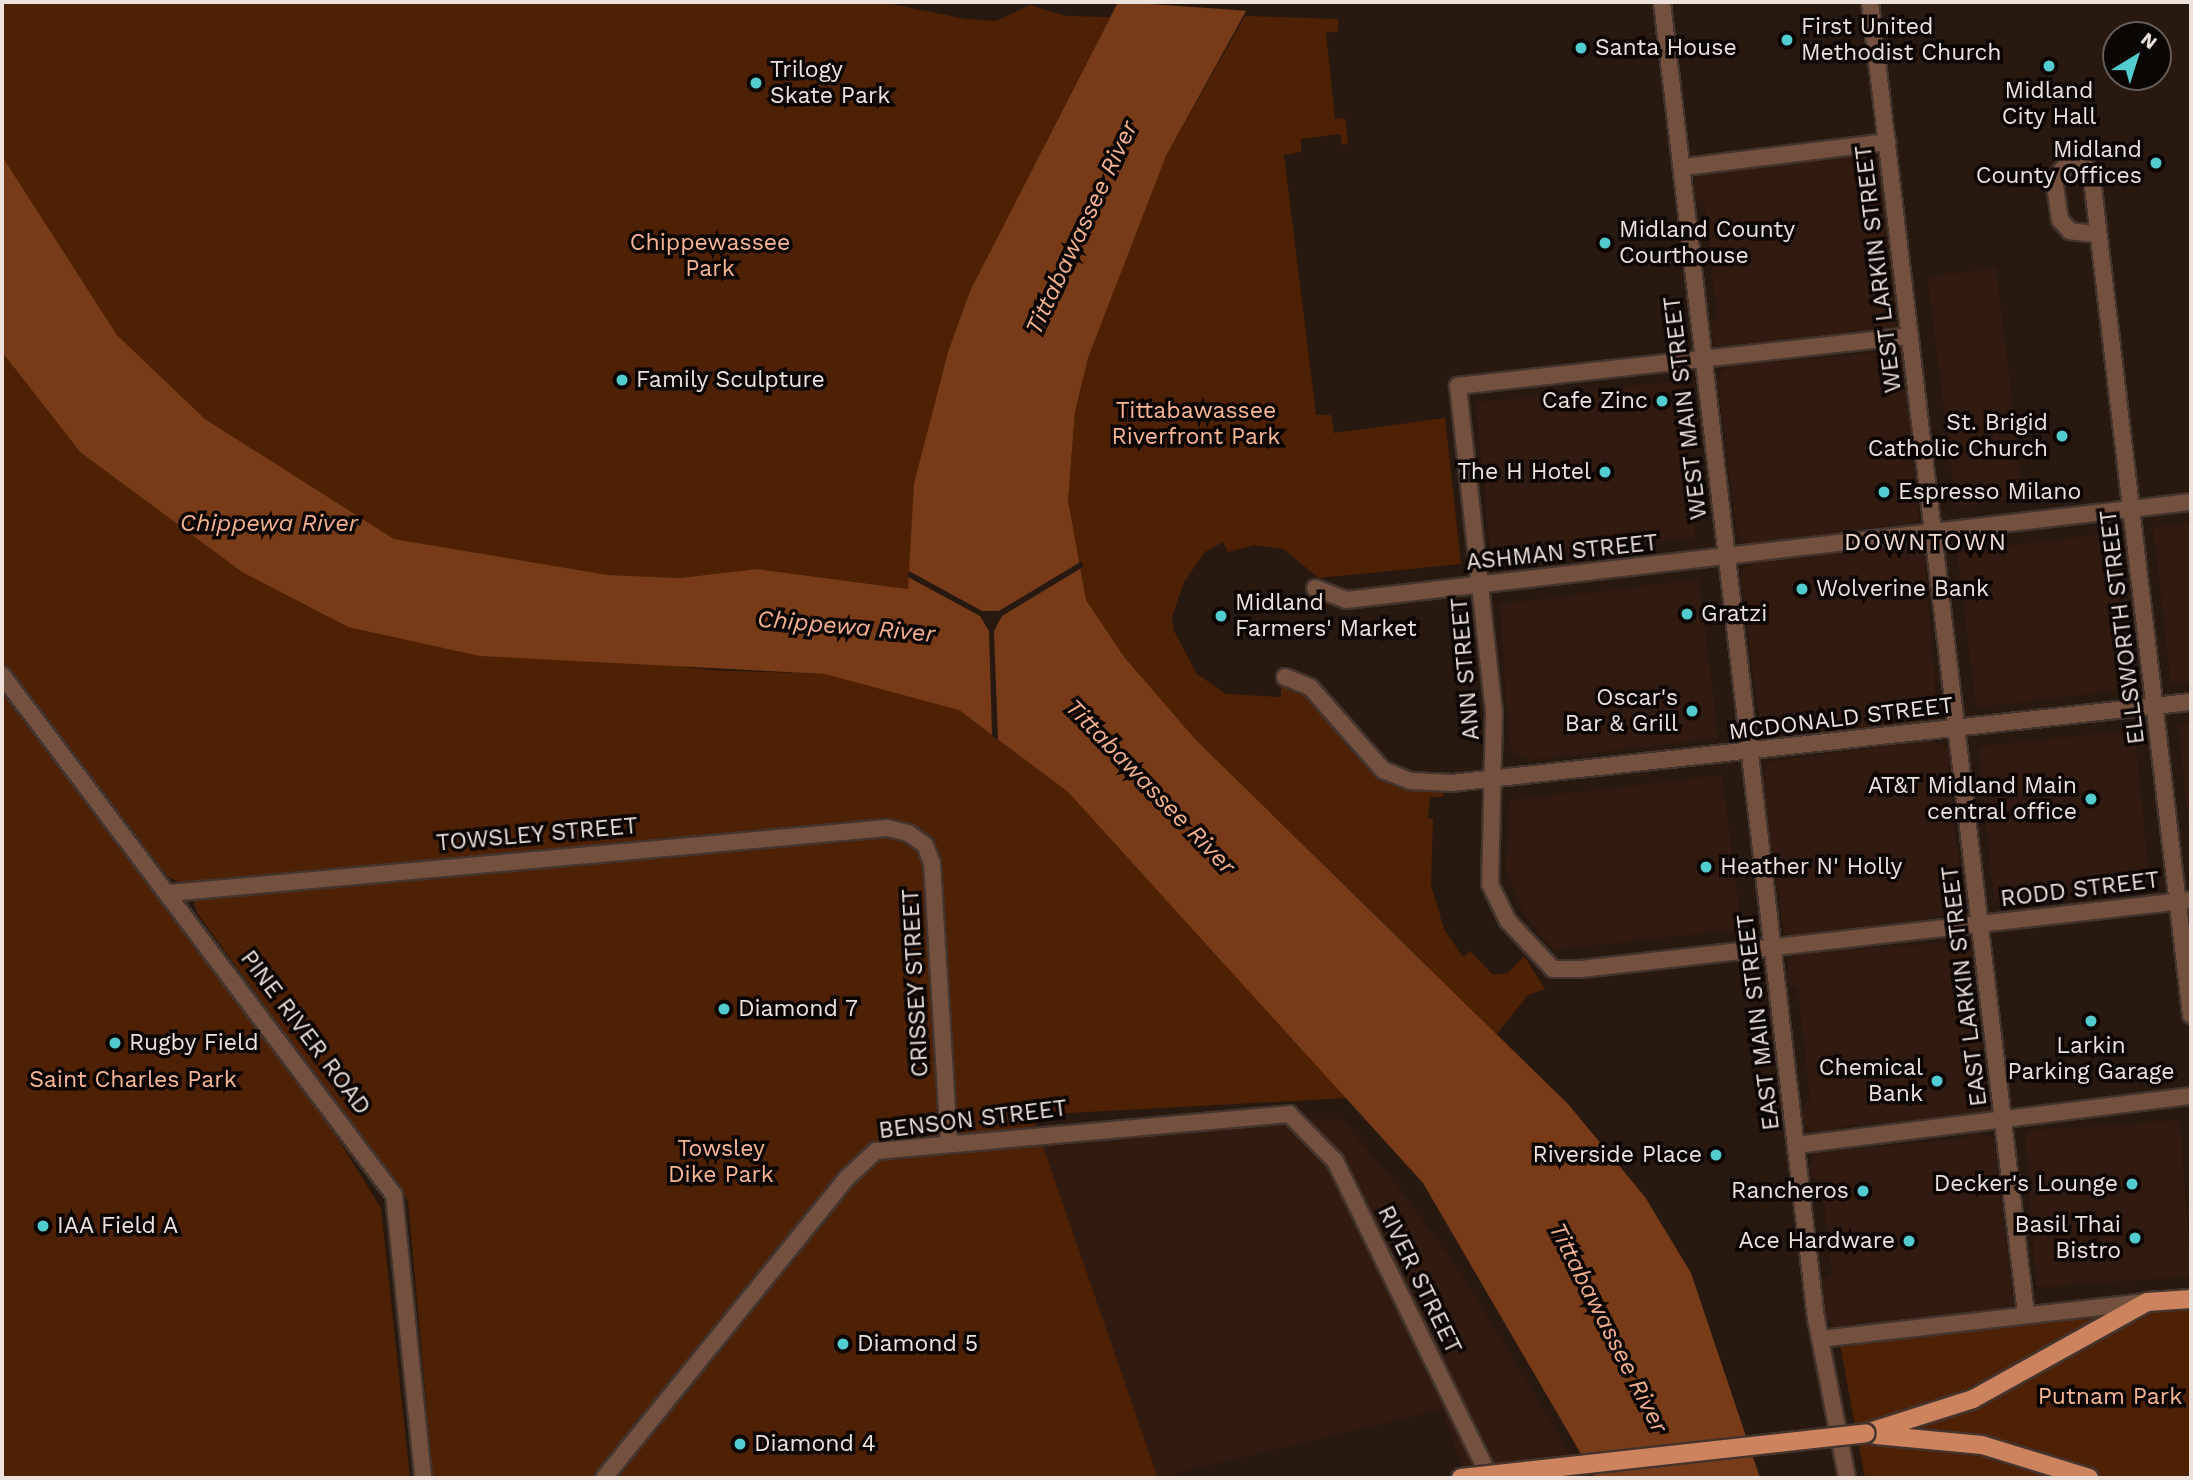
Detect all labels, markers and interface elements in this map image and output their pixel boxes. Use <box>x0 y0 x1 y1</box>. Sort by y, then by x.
place label: First United Methodist Church <box>1801 13 2002 67</box>
north arrow <box>2102 21 2172 91</box>
text: N <box>2136 27 2162 54</box>
marker: First United Methodist Church <box>1779 32 1795 48</box>
place label: Santa House <box>1595 34 1737 62</box>
marker: Santa House <box>1573 40 1589 56</box>
place label: Trilogy Skate Park <box>770 56 890 110</box>
marker: Midland City Hall <box>2041 58 2057 74</box>
marker: Trilogy Skate Park <box>748 75 764 91</box>
place label: Midland City Hall <box>2001 77 2097 131</box>
water label: Tittabawassee River <box>1020 117 1144 339</box>
place label: Midland County Offices <box>1975 136 2142 190</box>
street label: WEST LARKIN STREET <box>1850 143 1908 395</box>
marker: Midland County Offices <box>2148 155 2164 171</box>
place label: Midland County Courthouse <box>1619 216 1795 270</box>
park label: Chippewassee Park <box>630 229 790 283</box>
marker: Midland County Courthouse <box>1597 235 1613 251</box>
street label: WEST MAIN STREET <box>1659 294 1713 522</box>
place label: Family Sculpture <box>636 366 825 394</box>
marker: Family Sculpture <box>614 372 630 388</box>
place label: Cafe Zinc <box>1542 387 1648 415</box>
marker: Cafe Zinc <box>1654 393 1670 409</box>
park label: Tittabawassee Riverfront Park <box>1112 397 1280 451</box>
place label: St. Brigid Catholic Church <box>1868 409 2048 463</box>
marker: St. Brigid Catholic Church <box>2054 428 2070 444</box>
place label: The H Hotel <box>1457 458 1591 486</box>
marker: The H Hotel <box>1597 464 1613 480</box>
place label: Espresso Milano <box>1898 478 2081 506</box>
marker: Espresso Milano <box>1876 484 1892 500</box>
street label: ELLSWORTH STREET <box>2095 508 2151 746</box>
water label: Chippewa River <box>180 510 358 538</box>
street label: ASHMAN STREET <box>1465 529 1659 577</box>
district label: DOWNTOWN <box>1845 529 2007 557</box>
place label: Wolverine Bank <box>1816 575 1989 603</box>
marker: Wolverine Bank <box>1794 581 1810 597</box>
place label: Midland Farmers' Market <box>1235 589 1417 643</box>
street label: ANN STREET <box>1446 596 1486 742</box>
place label: Gratzi <box>1701 600 1767 628</box>
water label: Chippewa River <box>756 605 936 649</box>
marker: Gratzi <box>1679 606 1695 622</box>
marker: Midland Farmers' Market <box>1213 608 1229 624</box>
place label: Oscar's Bar & Grill <box>1564 684 1678 738</box>
street label: MCDONALD STREET <box>1727 692 1955 746</box>
water label: Tittabawassee River <box>1059 693 1241 881</box>
marker: Oscar's Bar & Grill <box>1684 703 1700 719</box>
place label: AT&T Midland Main central office <box>1867 772 2077 826</box>
marker: AT&T Midland Main central office <box>2083 791 2099 807</box>
street label: TOWSLEY STREET <box>435 812 639 858</box>
place label: Heather N' Holly <box>1720 853 1903 881</box>
marker: Heather N' Holly <box>1698 859 1714 875</box>
street label: EAST LARKIN STREET <box>1937 864 1993 1108</box>
street label: RODD STREET <box>1999 867 2161 913</box>
street label: CRISSEY STREET <box>897 888 935 1078</box>
street label: EAST MAIN STREET <box>1732 912 1786 1132</box>
street label: PINE RIVER ROAD <box>234 945 376 1121</box>
place label: Diamond 7 <box>738 995 859 1023</box>
marker: Diamond 7 <box>716 1001 732 1017</box>
marker: Larkin Parking Garage <box>2083 1013 2099 1029</box>
place label: Rugby Field <box>129 1029 259 1057</box>
place label: Larkin Parking Garage <box>2007 1032 2175 1086</box>
marker: Rugby Field <box>107 1035 123 1051</box>
place label: Chemical Bank <box>1819 1054 1923 1108</box>
park label: Saint Charles Park <box>29 1066 237 1094</box>
marker: Chemical Bank <box>1929 1073 1945 1089</box>
street label: BENSON STREET <box>877 1095 1069 1145</box>
park label: Towsley Dike Park <box>668 1135 774 1189</box>
place label: Riverside Place <box>1533 1141 1702 1169</box>
marker: Riverside Place <box>1708 1147 1724 1163</box>
place label: Decker's Lounge <box>1934 1170 2118 1198</box>
marker: Decker's Lounge <box>2124 1176 2140 1192</box>
place label: Rancheros <box>1731 1177 1849 1205</box>
marker: Rancheros <box>1855 1183 1871 1199</box>
street label: RIVER STREET <box>1371 1201 1467 1359</box>
place label: Basil Thai Bistro <box>2013 1211 2121 1265</box>
place label: IAA Field A <box>57 1212 180 1240</box>
marker: IAA Field A <box>35 1218 51 1234</box>
water label: Tittabawassee River <box>1542 1218 1674 1438</box>
place label: Ace Hardware <box>1739 1227 1895 1255</box>
marker: Basil Thai Bistro <box>2127 1230 2143 1246</box>
marker: Ace Hardware <box>1901 1233 1917 1249</box>
place label: Diamond 5 <box>857 1330 978 1358</box>
marker: Diamond 5 <box>835 1336 851 1352</box>
park label: Putnam Park <box>2038 1383 2182 1411</box>
place label: Diamond 4 <box>754 1430 876 1458</box>
marker: Diamond 4 <box>732 1436 748 1452</box>

